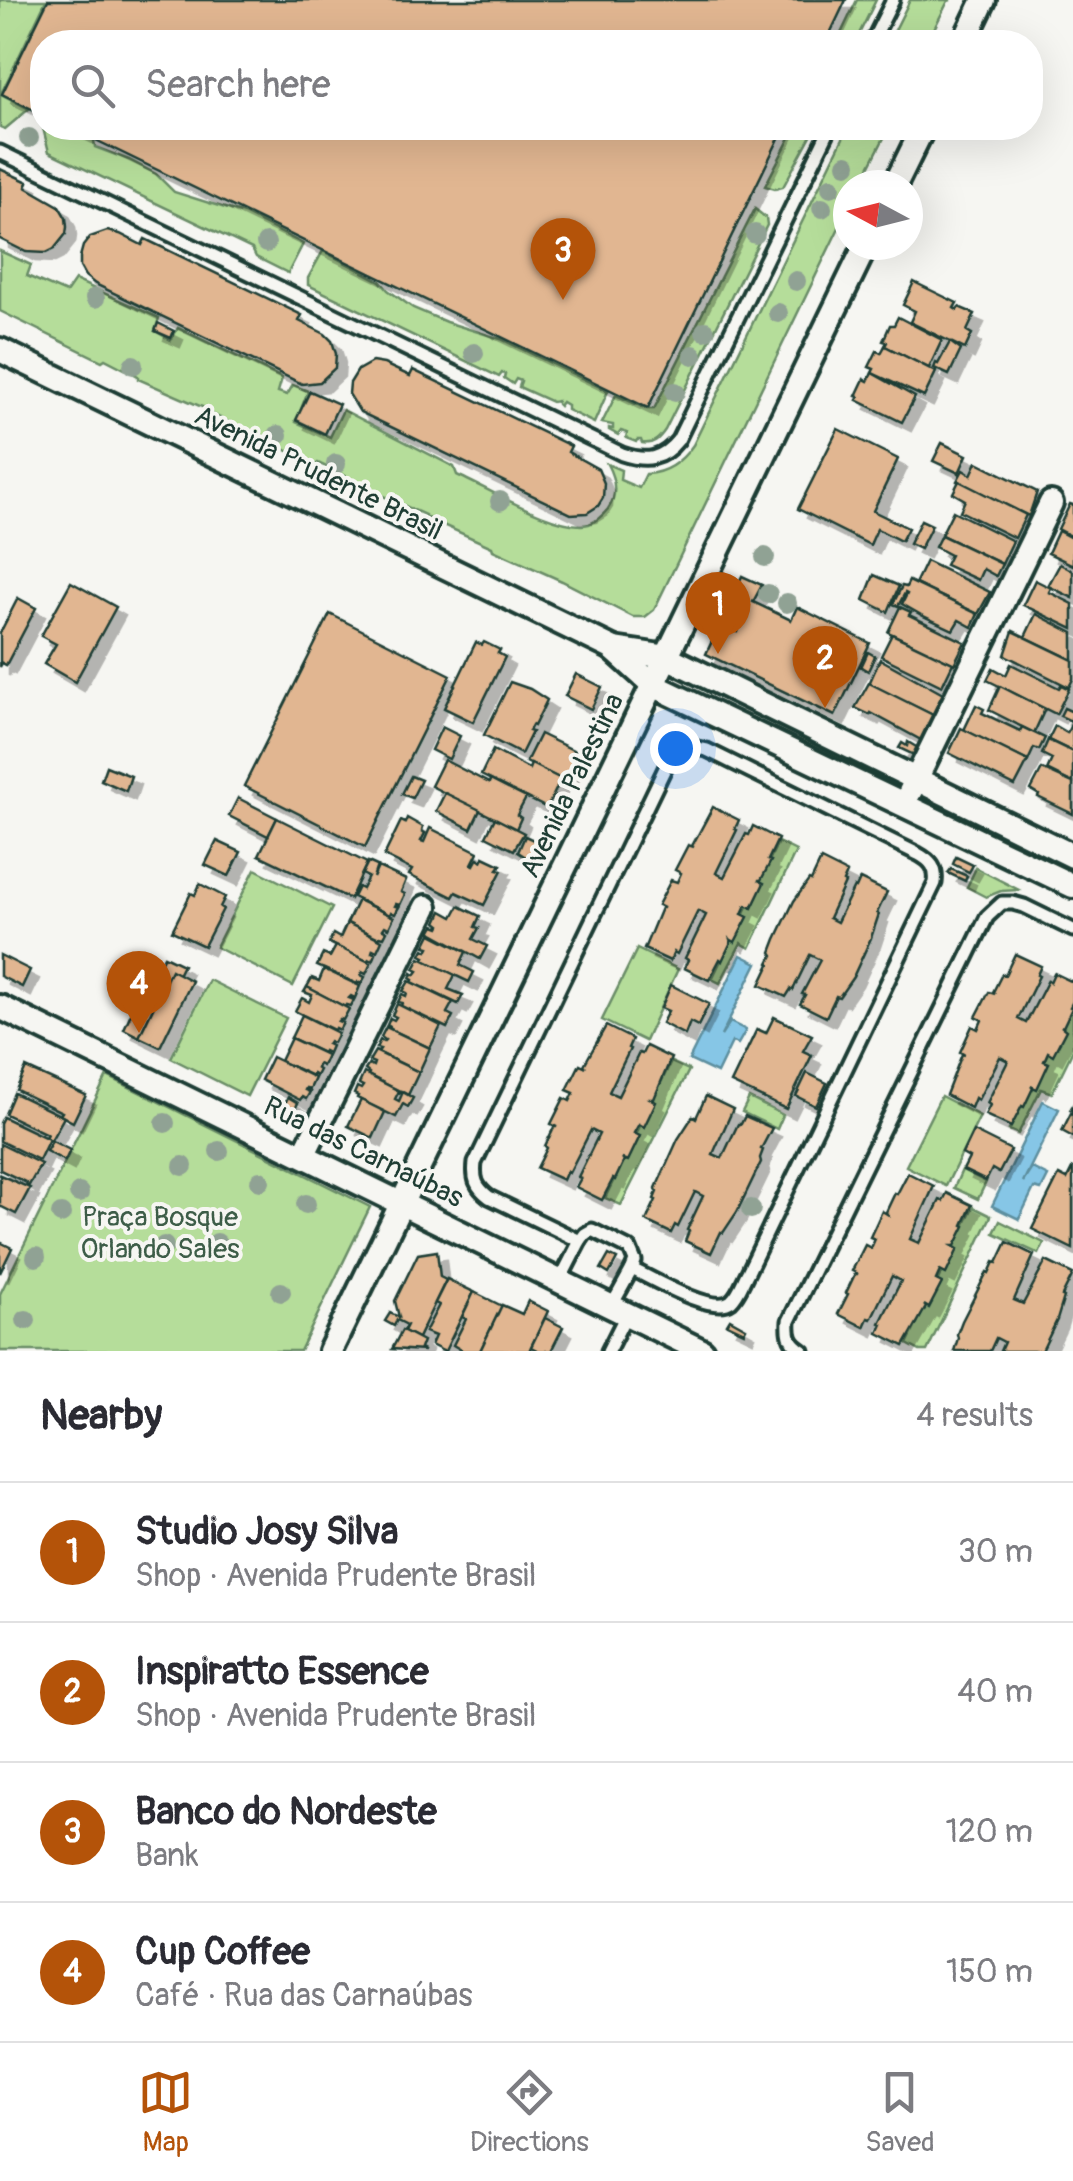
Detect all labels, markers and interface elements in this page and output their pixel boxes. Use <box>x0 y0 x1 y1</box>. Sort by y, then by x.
search box <box>30 30 1043 140</box>
icon: search <box>65 58 120 113</box>
text: Search here <box>145 61 331 109</box>
north arrow <box>833 170 923 260</box>
pin: 3 <box>530 218 596 300</box>
street label: Avenida Prudente Brasil <box>188 398 448 549</box>
pin: 1 <box>686 572 750 654</box>
pin: 2 <box>792 626 858 708</box>
street label: Avenida Palestina <box>513 688 632 884</box>
your location <box>650 723 701 774</box>
pin: 4 <box>106 950 172 1033</box>
street label: Rua das Carnaúbas <box>258 1089 469 1216</box>
park label: Praça Bosque Orlando Sales <box>80 1200 240 1267</box>
text: Nearby <box>40 1390 162 1442</box>
text: 4 results <box>916 1396 1033 1436</box>
text: Studio Josy Silva <box>135 1508 398 1556</box>
text: 1 <box>66 1532 79 1572</box>
text: 30 m <box>958 1532 1033 1572</box>
text: Shop · Avenida Prudente Brasil <box>135 1556 536 1596</box>
text: Inspiratto Essence <box>135 1648 429 1696</box>
text: 2 <box>64 1672 81 1712</box>
text: 40 m <box>957 1672 1033 1712</box>
text: Shop · Avenida Prudente Brasil <box>135 1696 536 1736</box>
text: Banco do Nordeste <box>135 1788 437 1836</box>
text: 3 <box>64 1812 81 1852</box>
text: 120 m <box>945 1812 1033 1852</box>
text: Bank <box>135 1836 199 1876</box>
text: Cup Coffee <box>135 1928 310 1976</box>
text: 4 <box>63 1952 82 1992</box>
text: 150 m <box>946 1952 1033 1992</box>
text: Café · Rua das Carnaúbas <box>135 1976 473 2016</box>
tab: Map <box>138 2065 193 2160</box>
tab: Directions <box>470 2065 589 2160</box>
tab: Saved <box>865 2065 935 2160</box>

